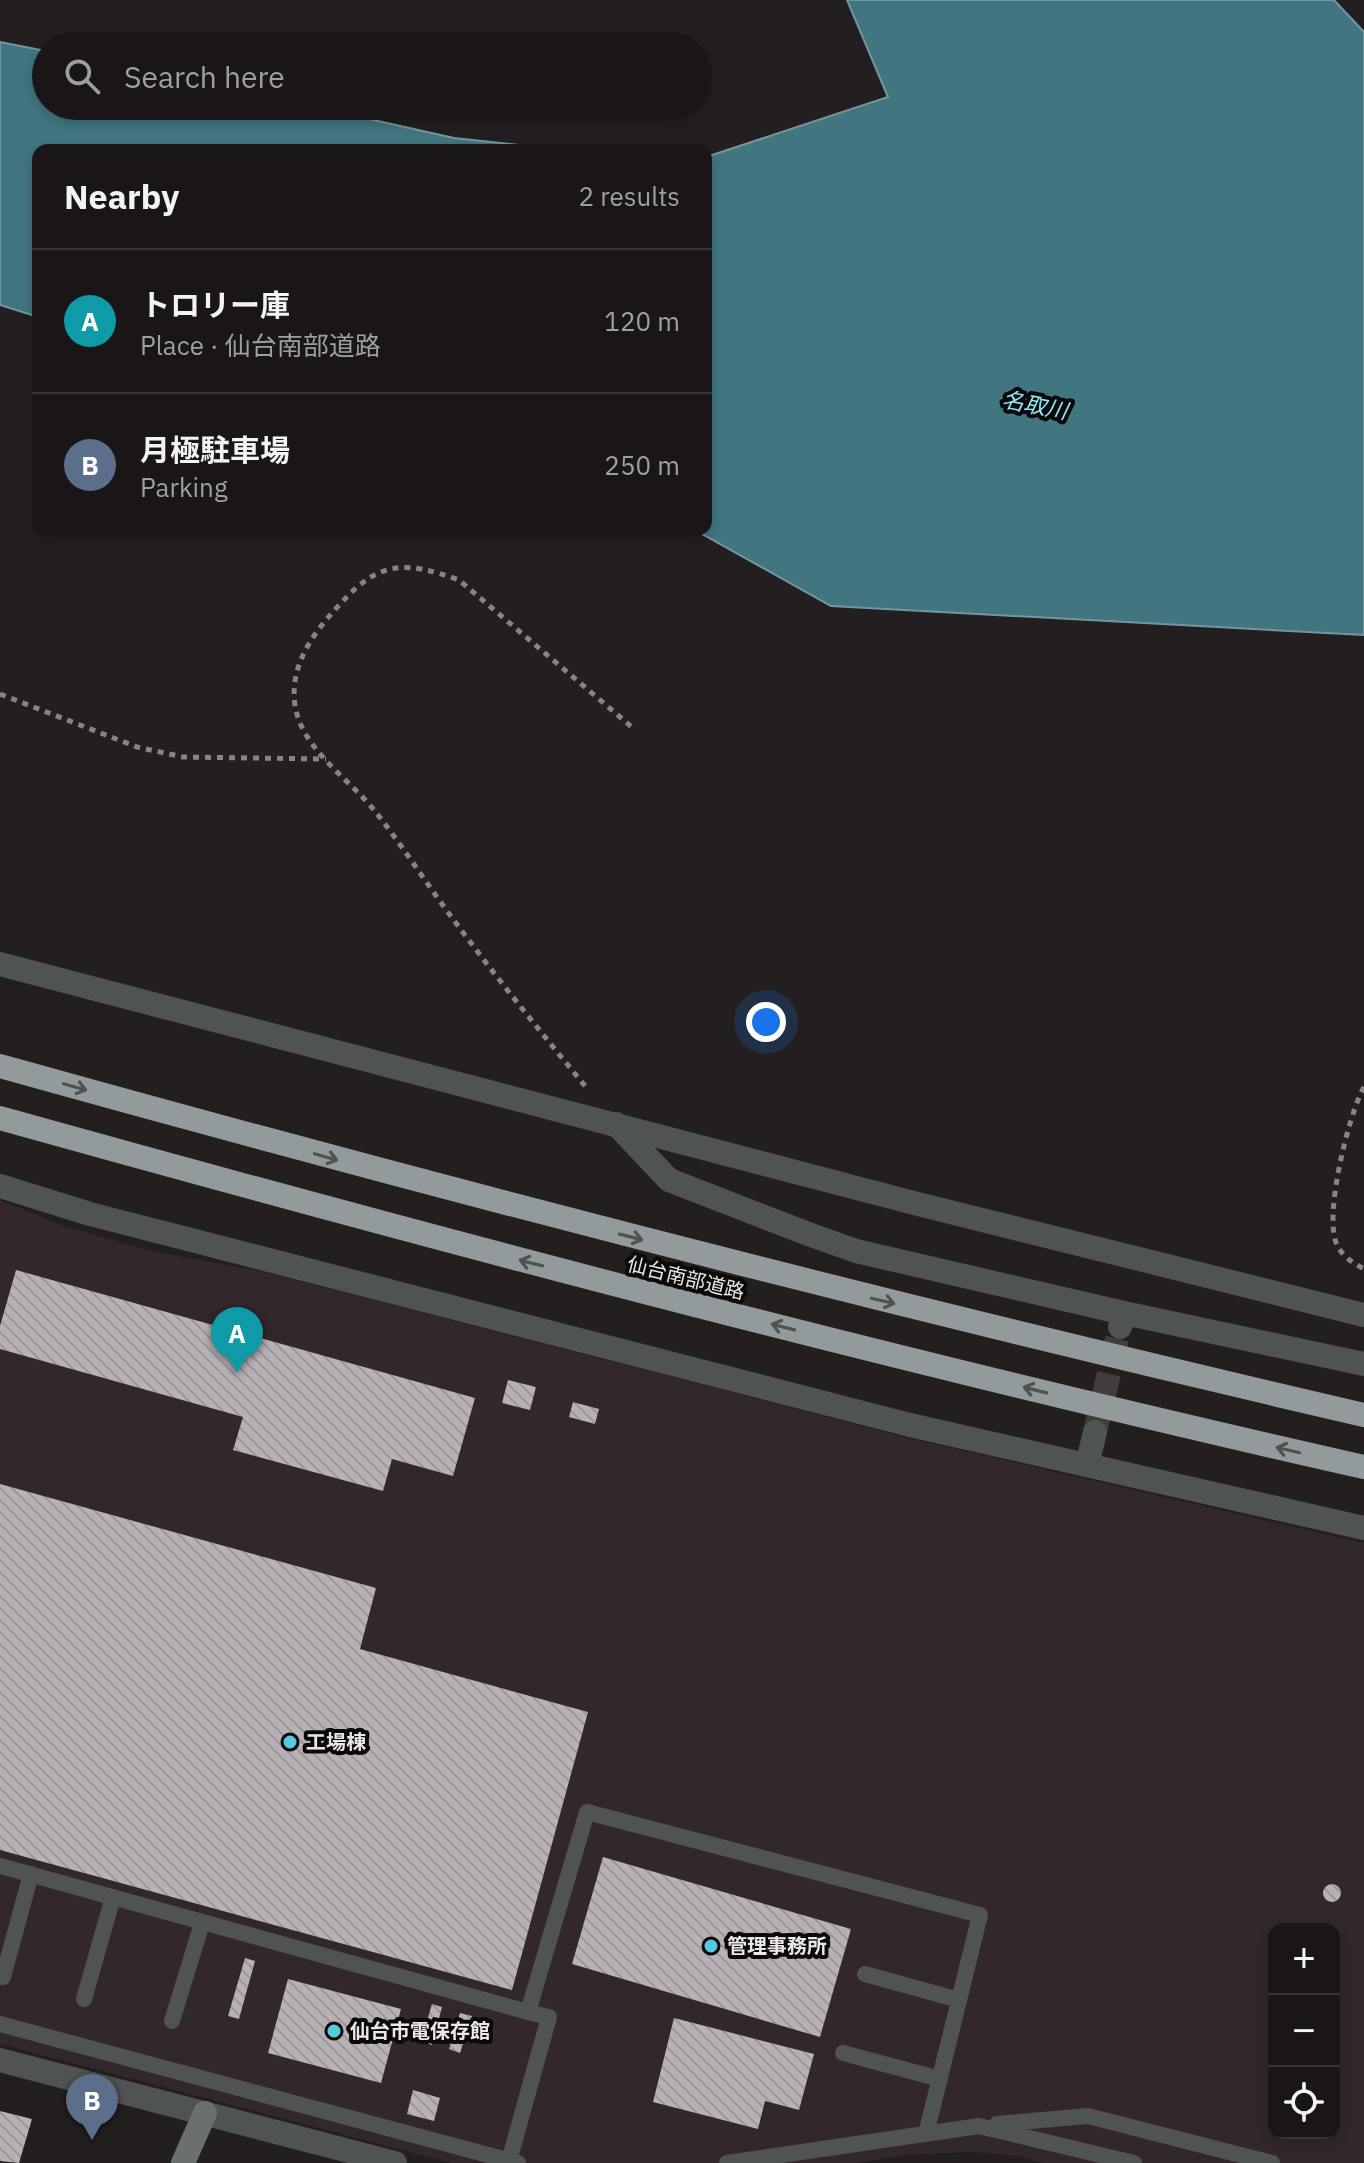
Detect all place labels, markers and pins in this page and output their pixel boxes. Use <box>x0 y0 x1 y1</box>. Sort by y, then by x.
pin: A <box>211 1307 263 1373</box>
place label: 工場棟 <box>306 1728 366 1755</box>
marker: 工場棟 <box>281 1733 299 1751</box>
place label: 管理事務所 <box>727 1932 827 1959</box>
marker: 管理事務所 <box>702 1937 720 1955</box>
place label: 仙台市電保存館 <box>350 2017 490 2044</box>
marker: 仙台市電保存館 <box>325 2022 343 2040</box>
pin: B <box>66 2074 118 2140</box>

